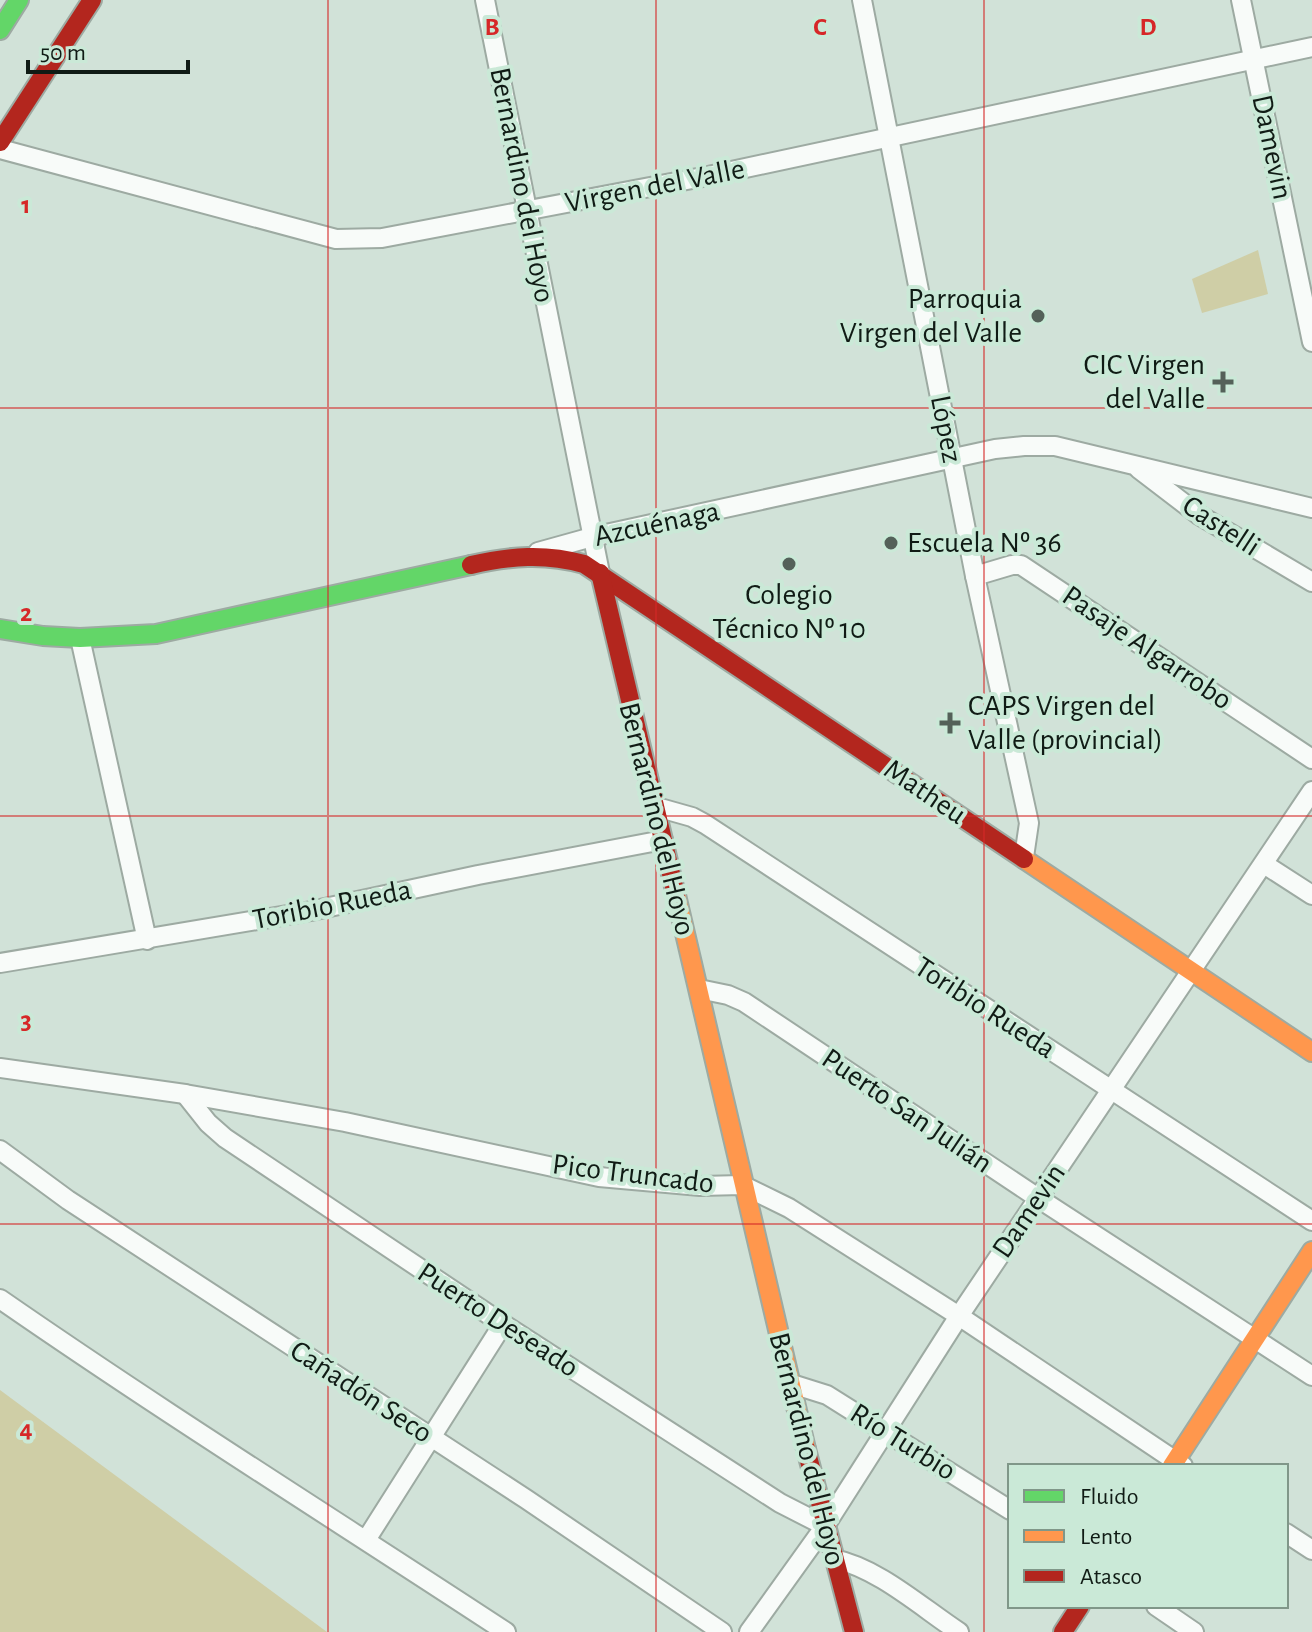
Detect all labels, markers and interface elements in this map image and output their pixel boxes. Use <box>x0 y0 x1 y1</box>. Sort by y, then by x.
text: B <box>484 14 500 40</box>
text: C <box>813 14 827 40</box>
text: D <box>1139 14 1157 40</box>
scale bar <box>28 24 188 74</box>
text: 50 m <box>40 41 86 65</box>
street label: Bernardino del Hoyo <box>484 65 560 305</box>
street label: Damevin <box>1246 92 1298 202</box>
street label: Virgen del Valle <box>563 154 747 218</box>
text: 1 <box>21 192 31 218</box>
place label: Parroquia Virgen del Valle <box>840 284 1022 348</box>
marker: Parroquia Virgen del Valle <box>1029 307 1047 325</box>
place label: CIC Virgen del Valle <box>1084 350 1205 414</box>
marker: CIC Virgen del Valle <box>1212 371 1234 393</box>
street label: López <box>925 393 967 465</box>
street label: Castelli <box>1177 490 1265 562</box>
street label: Azcuénaga <box>592 496 722 552</box>
place label: Escuela Nº 36 <box>907 528 1062 558</box>
marker: Escuela Nº 36 <box>882 534 900 552</box>
marker: Colegio Técnico Nº 10 <box>780 555 798 573</box>
place label: Colegio Técnico Nº 10 <box>712 580 866 644</box>
street label: Pasaje Algarrobo <box>1057 580 1237 716</box>
text: 2 <box>20 600 32 626</box>
place label: CAPS Virgen del Valle (provincial) <box>968 691 1163 755</box>
street label: Bernardino del Hoyo <box>614 699 700 939</box>
marker: CAPS Virgen del Valle (provincial) <box>939 712 961 734</box>
street label: Matheu <box>879 754 971 830</box>
street label: Toribio Rueda <box>250 875 414 935</box>
street label: Toribio Rueda <box>909 952 1061 1064</box>
text: 3 <box>20 1008 32 1034</box>
street label: Puerto San Julián <box>816 1043 998 1179</box>
street label: Pico Truncado <box>551 1149 715 1199</box>
street label: Damevin <box>987 1159 1071 1263</box>
street label: Puerto Deseado <box>412 1257 584 1383</box>
street label: Bernardino del Hoyo <box>764 1329 850 1569</box>
street label: Cañadón Seco <box>285 1335 437 1449</box>
street label: Río Turbio <box>845 1398 961 1486</box>
text: 4 <box>19 1416 33 1442</box>
legend <box>1008 1464 1288 1608</box>
text: Fluido <box>1080 1485 1139 1509</box>
text: Lento <box>1080 1525 1132 1549</box>
text: Atasco <box>1080 1565 1142 1589</box>

